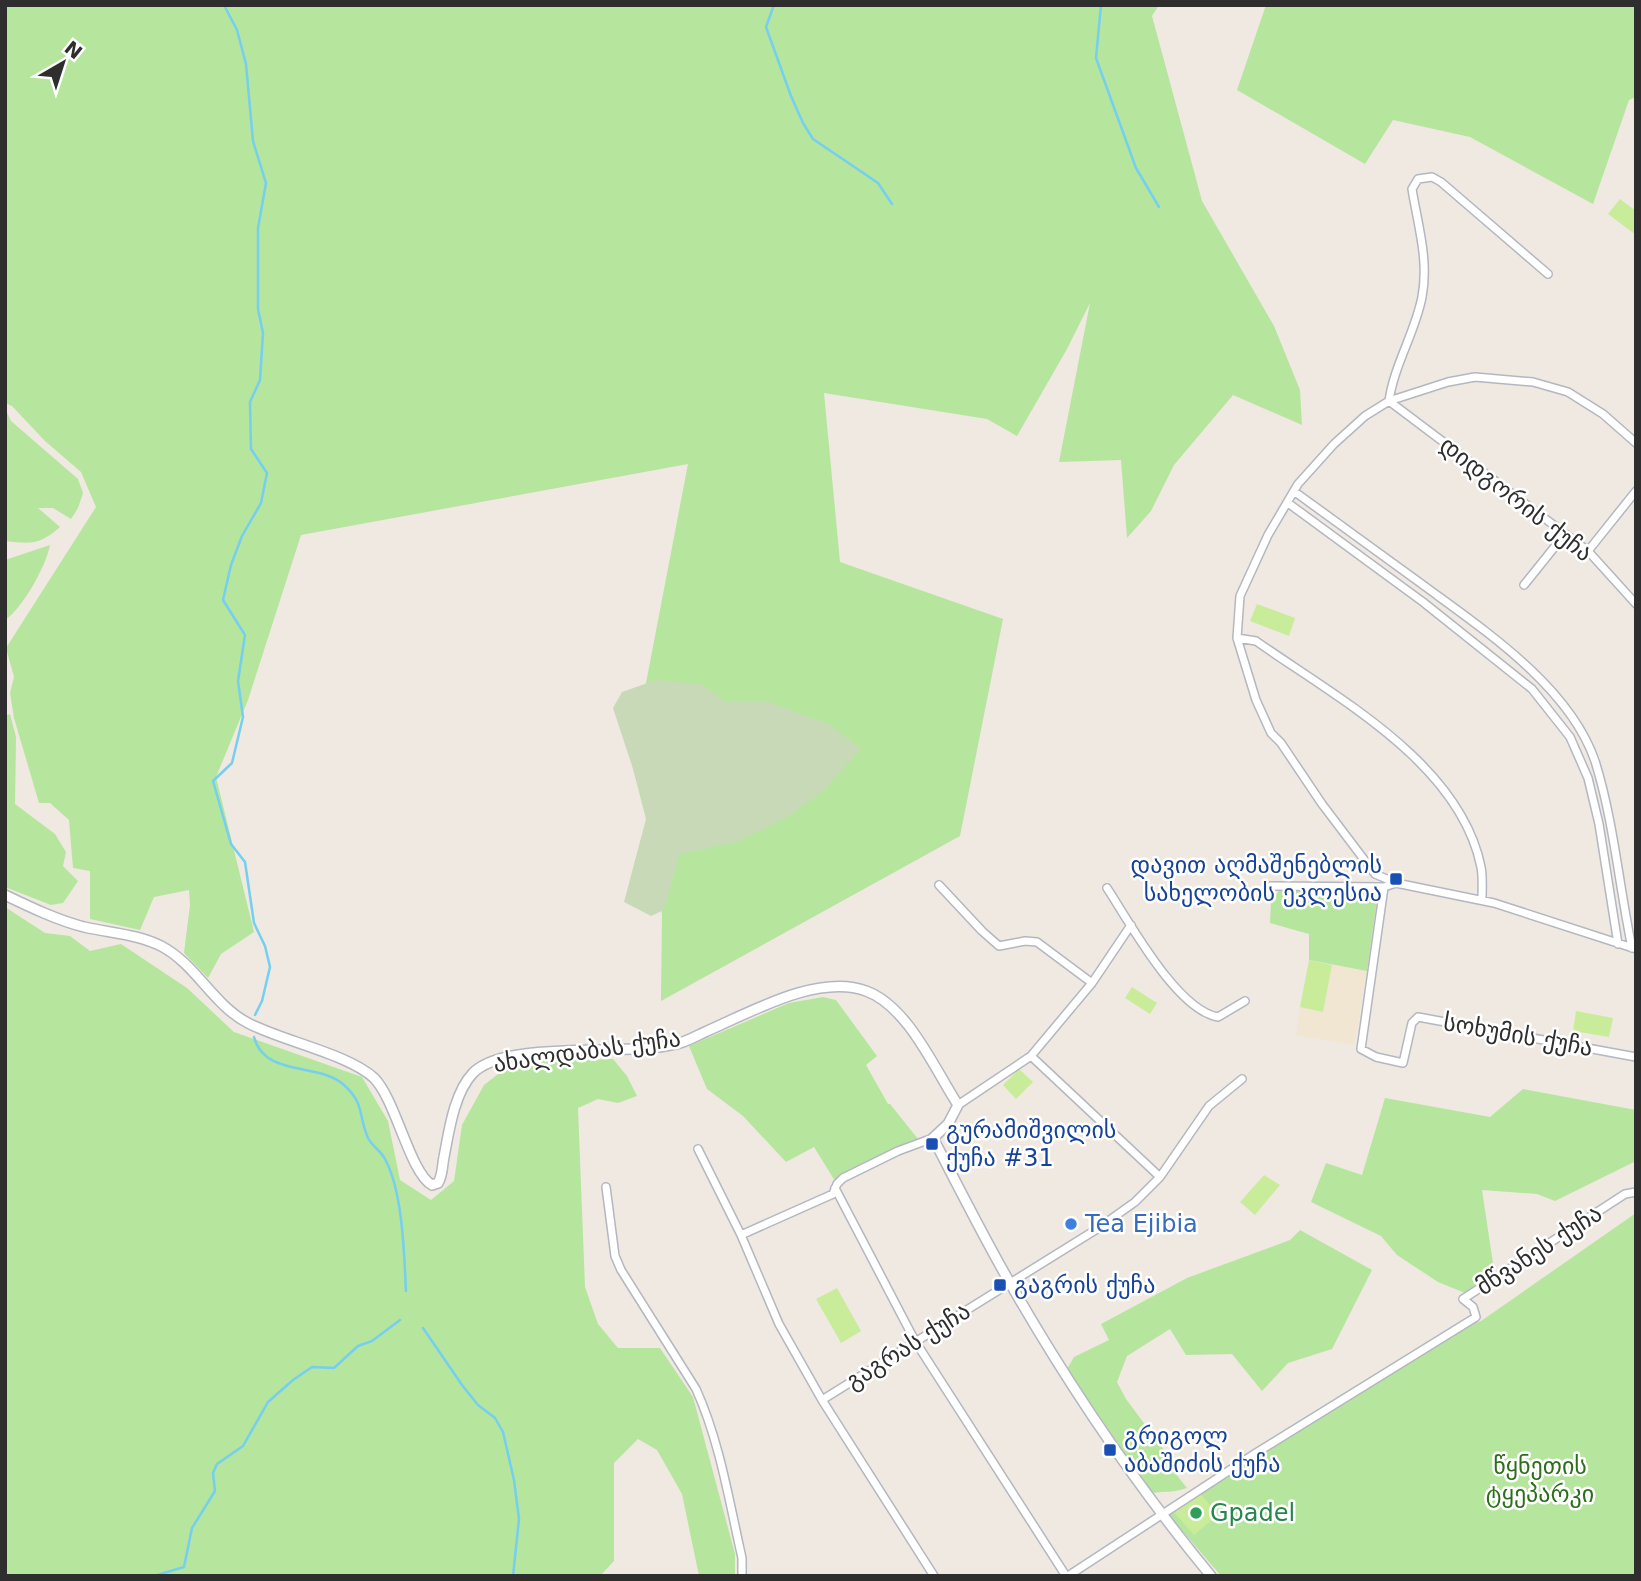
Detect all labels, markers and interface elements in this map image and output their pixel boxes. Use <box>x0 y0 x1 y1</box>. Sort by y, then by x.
north arrow <box>28 28 98 98</box>
text: N <box>61 36 87 63</box>
street label: დიდგორის ქუჩა <box>1434 431 1598 567</box>
place label: დავით აღმაშენებლის სახელობის ეკლესია <box>1131 851 1382 907</box>
marker: დავით აღმაშენებლის სახელობის ეკლესია <box>1388 871 1404 887</box>
street label: სოხუმის ქუჩა <box>1441 1008 1595 1062</box>
street label: ახალდაბას ქუჩა <box>492 1024 682 1078</box>
place label: გურამიშვილის ქუჩა #31 <box>946 1116 1116 1172</box>
marker: გურამიშვილის ქუჩა #31 <box>924 1136 940 1152</box>
street label: მწვანეს ქუჩა <box>1471 1199 1607 1301</box>
place label: Tea Ejibia <box>1084 1210 1198 1238</box>
marker: Tea Ejibia <box>1063 1216 1079 1232</box>
place label: გაგრის ქუჩა <box>1014 1271 1155 1299</box>
marker: გაგრის ქუჩა <box>992 1277 1008 1293</box>
street label: გაგრას ქუჩა <box>841 1297 975 1395</box>
place label: გრიგოლ აბაშიძის ქუჩა <box>1124 1422 1280 1478</box>
marker: გრიგოლ აბაშიძის ქუჩა <box>1102 1442 1118 1458</box>
park label: წყნეთის ტყეპარკი <box>1486 1452 1594 1508</box>
place label: Gpadel <box>1210 1499 1295 1527</box>
marker: Gpadel <box>1188 1505 1204 1521</box>

